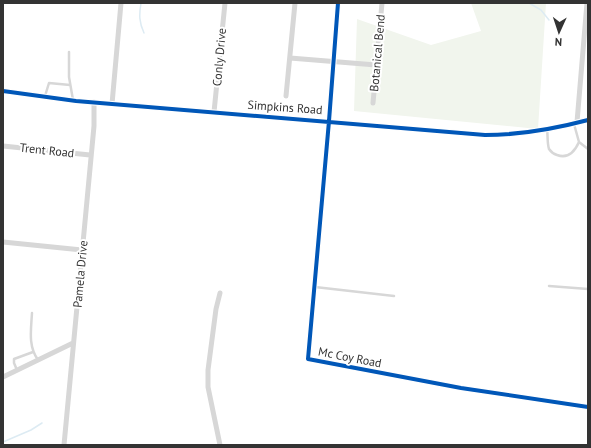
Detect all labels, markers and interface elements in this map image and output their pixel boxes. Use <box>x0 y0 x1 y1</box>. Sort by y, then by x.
north arrow <box>539 12 579 52</box>
street label: Botanical Bend <box>366 14 388 92</box>
street label: Conly Drive <box>209 27 229 87</box>
text: N <box>554 35 562 49</box>
street label: Simpkins Road <box>247 97 323 117</box>
street label: Trent Road <box>19 140 75 160</box>
street label: Pamela Drive <box>70 240 90 308</box>
street label: Mc Coy Road <box>317 344 383 370</box>

